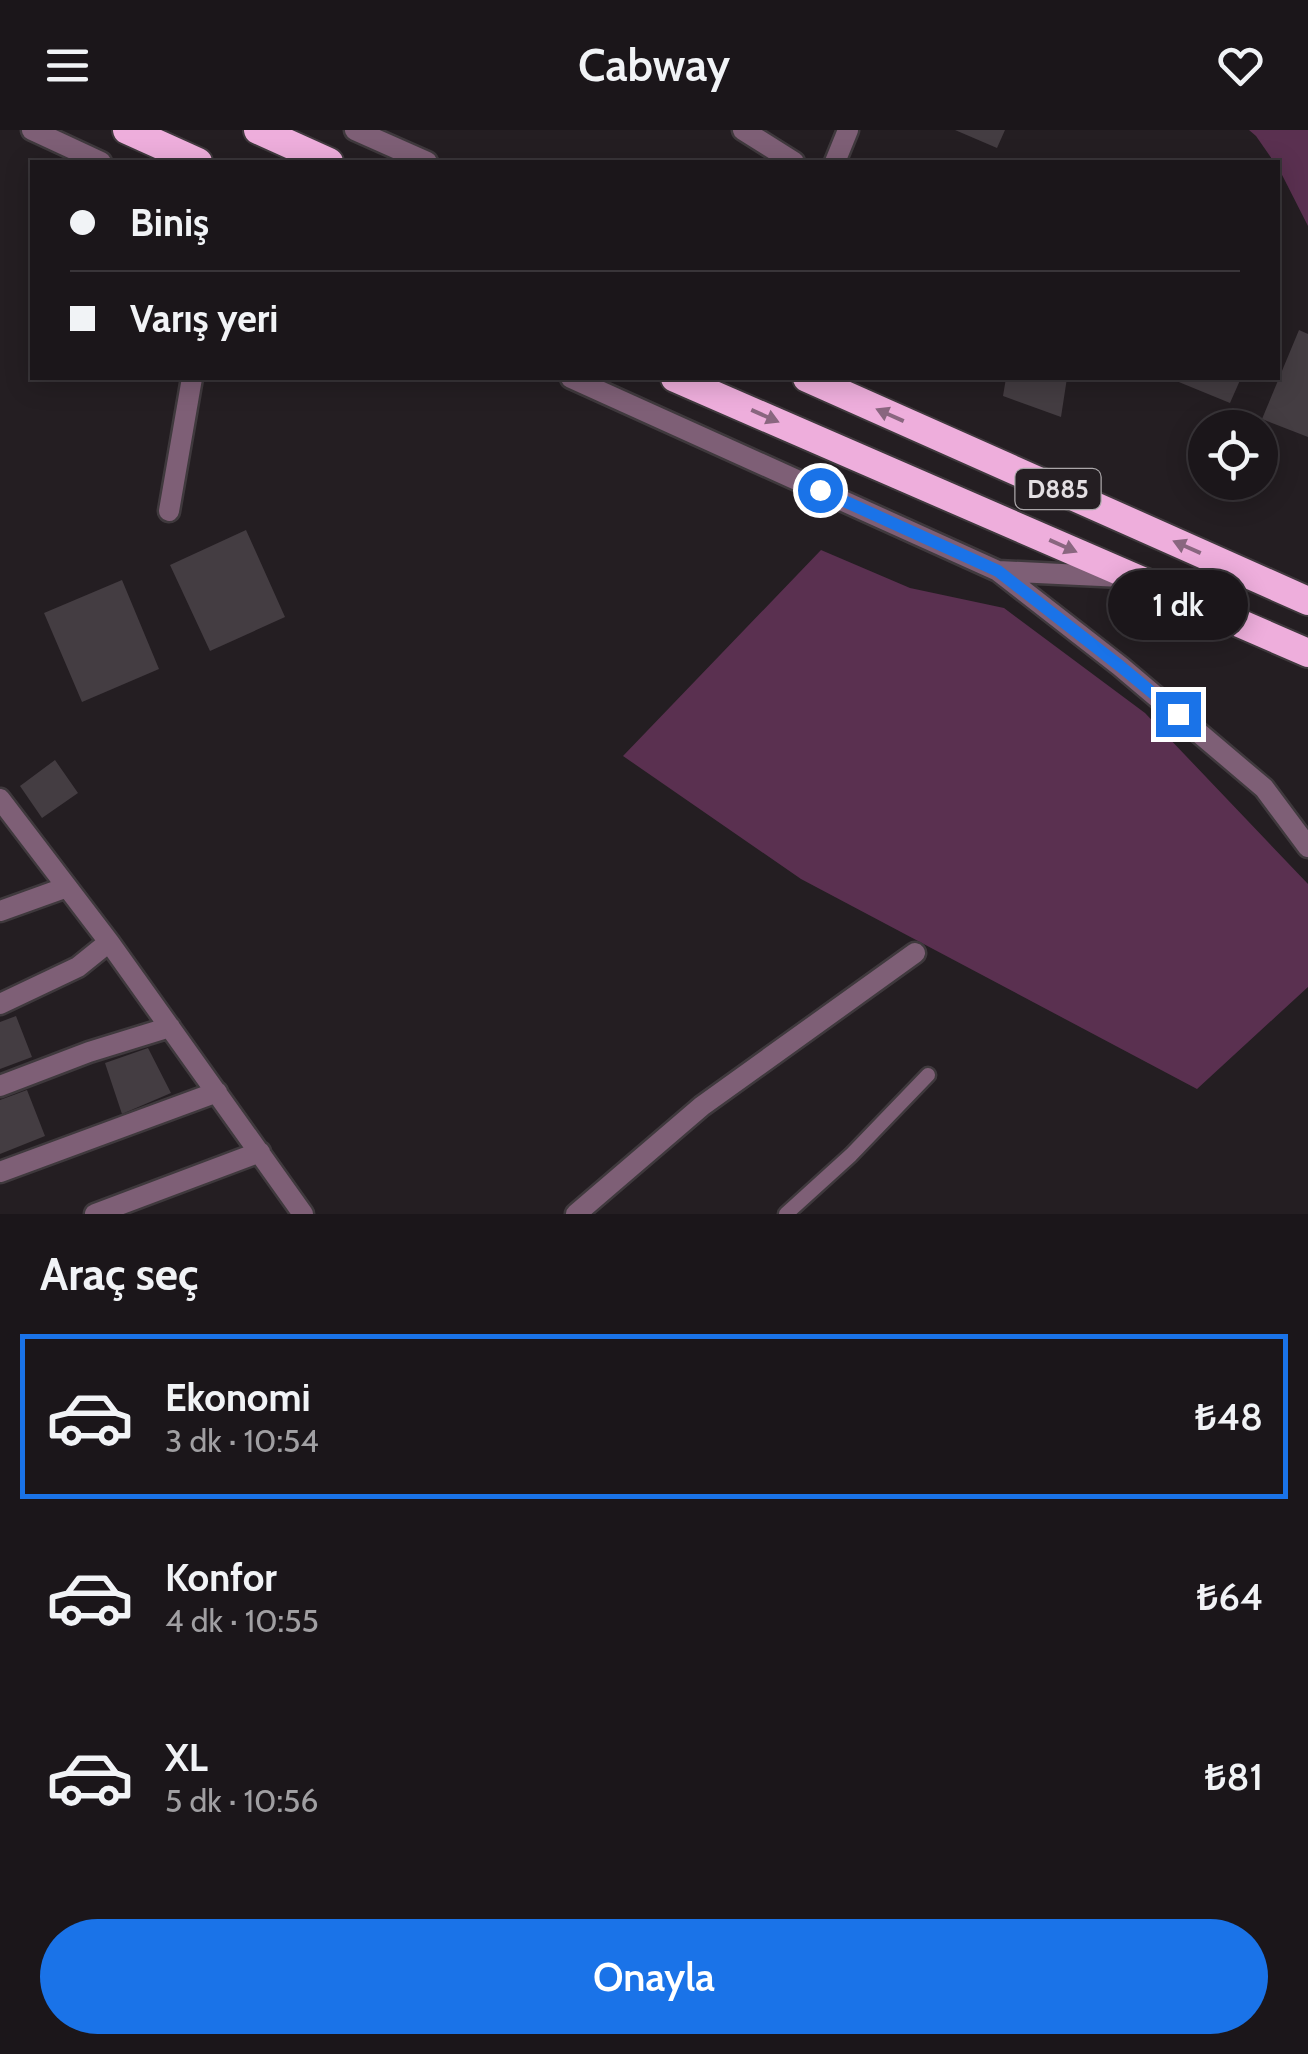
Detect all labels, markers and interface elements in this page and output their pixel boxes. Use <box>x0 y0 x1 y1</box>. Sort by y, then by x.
icon: menu <box>40 38 95 93</box>
text: Cabway <box>578 38 730 92</box>
icon: heart <box>1213 38 1268 93</box>
text: Biniş <box>130 199 209 246</box>
text: Varış yeri <box>130 295 278 342</box>
one-way arrow <box>875 407 905 423</box>
one-way arrow <box>750 408 780 424</box>
map controls <box>1188 410 1278 500</box>
button: locate <box>1188 410 1278 500</box>
route start <box>798 468 843 513</box>
road number: D885 <box>1016 469 1100 509</box>
one-way arrow <box>1048 538 1078 554</box>
one-way arrow <box>1172 539 1202 555</box>
callout: 1 dk <box>1108 569 1248 639</box>
text: 1 dk <box>1152 585 1204 624</box>
route end <box>1156 692 1201 737</box>
text: Araç seç <box>40 1247 198 1301</box>
icon: car <box>45 1372 135 1462</box>
text: Ekonomi <box>165 1374 311 1421</box>
text: ₺48 <box>1195 1393 1263 1440</box>
text: 3 dk · 10:54 <box>165 1421 319 1460</box>
icon: car <box>45 1552 135 1642</box>
text: Konfor <box>165 1554 277 1601</box>
text: ₺64 <box>1196 1573 1263 1620</box>
text: 4 dk · 10:55 <box>165 1601 319 1640</box>
icon: car <box>45 1732 135 1822</box>
text: XL <box>165 1734 208 1781</box>
text: ₺81 <box>1204 1753 1263 1800</box>
text: 5 dk · 10:56 <box>165 1781 319 1820</box>
button: Onayla <box>40 1919 1268 2034</box>

